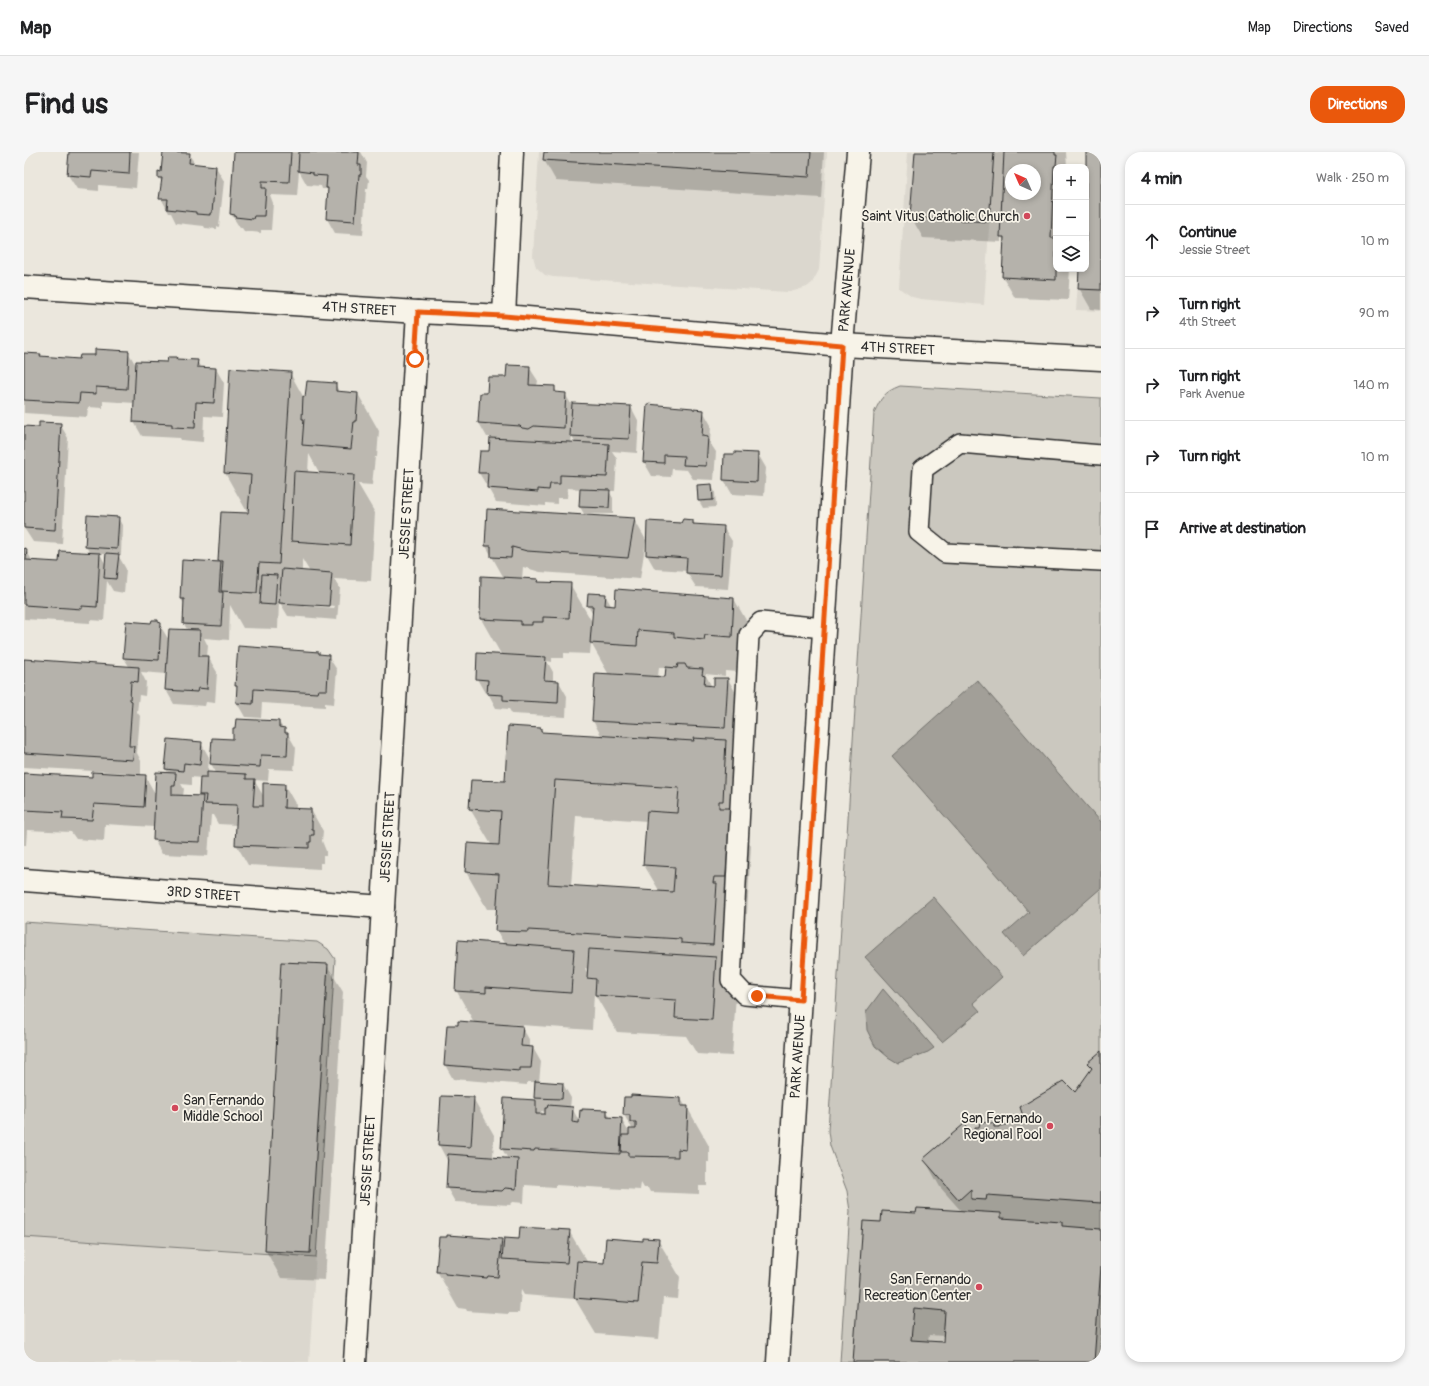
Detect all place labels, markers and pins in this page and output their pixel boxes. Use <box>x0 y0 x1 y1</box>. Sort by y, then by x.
place label: Saint Vitus Catholic Church <box>861 208 1019 225</box>
marker: Saint Vitus Catholic Church <box>1022 211 1032 221</box>
place label: San Fernando Middle School <box>183 1092 265 1125</box>
marker: San Fernando Middle School <box>170 1103 180 1113</box>
place label: San Fernando Regional Pool <box>961 1110 1042 1143</box>
marker: San Fernando Regional Pool <box>1045 1121 1055 1131</box>
place label: San Fernando Recreation Center <box>864 1271 971 1304</box>
marker: San Fernando Recreation Center <box>974 1282 984 1292</box>

